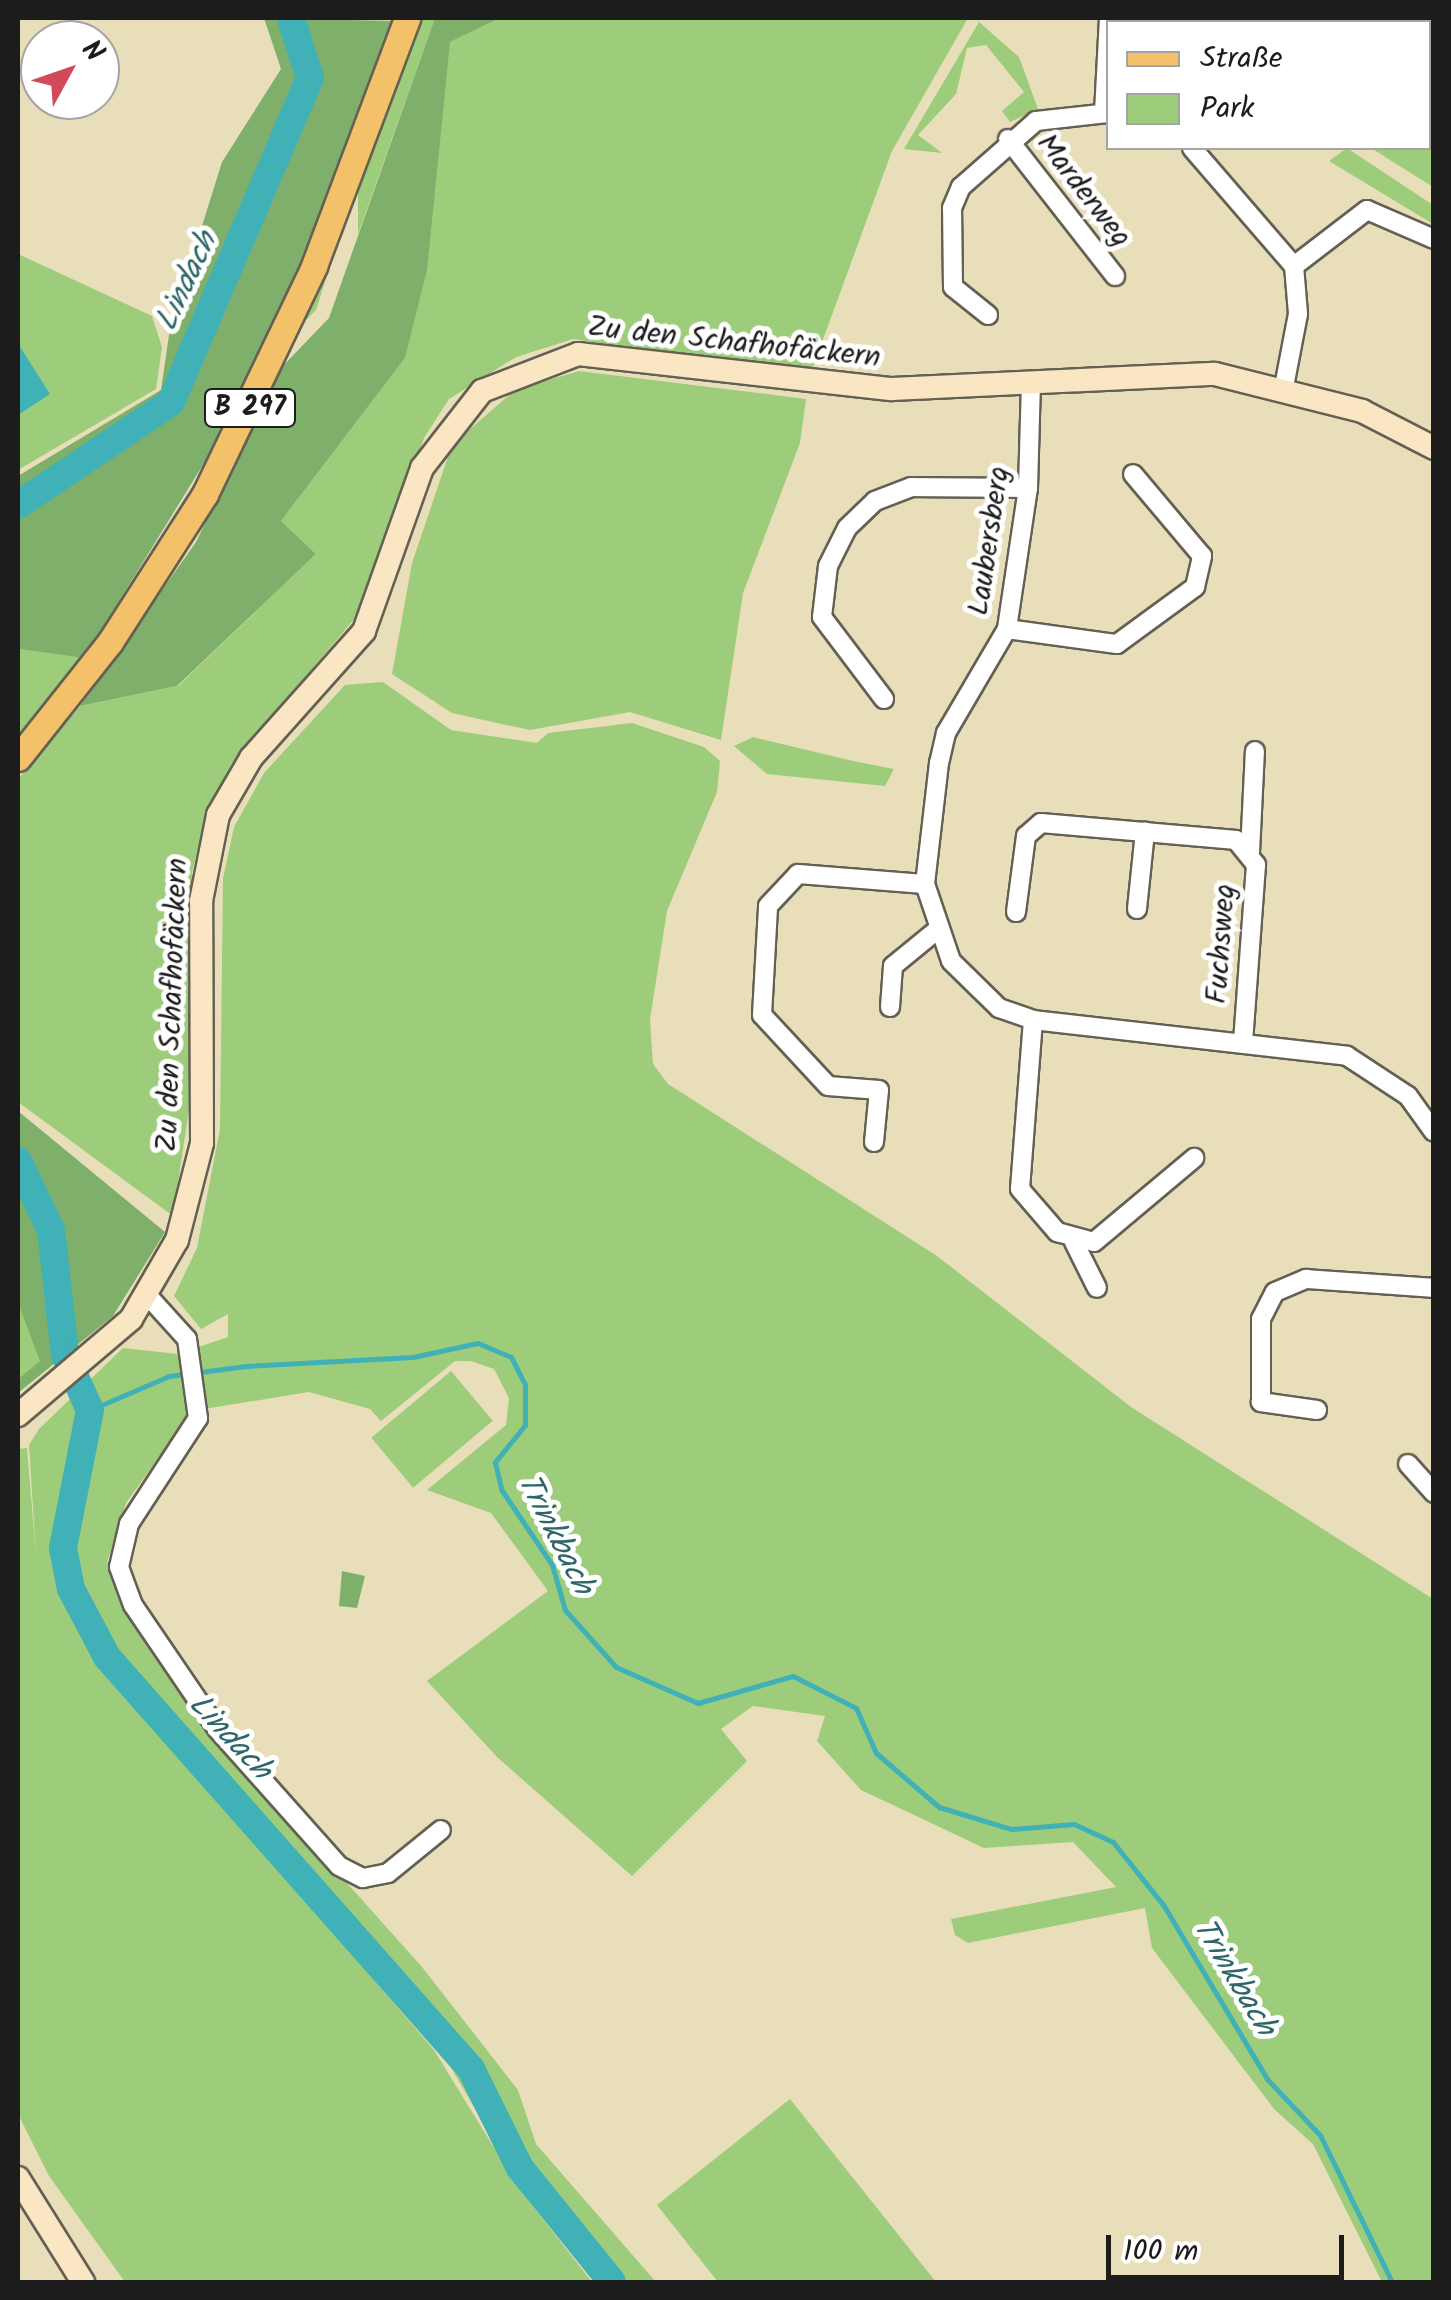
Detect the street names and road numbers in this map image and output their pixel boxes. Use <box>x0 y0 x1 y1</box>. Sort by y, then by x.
street label: Marderweg <box>1028 127 1138 255</box>
street label: Zu den Schafhofäckern <box>586 310 882 376</box>
road number: B 297 <box>202 385 298 431</box>
street label: Laubersberg <box>962 464 1018 618</box>
street label: Zu den Schafhofäckern <box>150 857 196 1153</box>
street label: Fuchsweg <box>1200 883 1244 1005</box>

